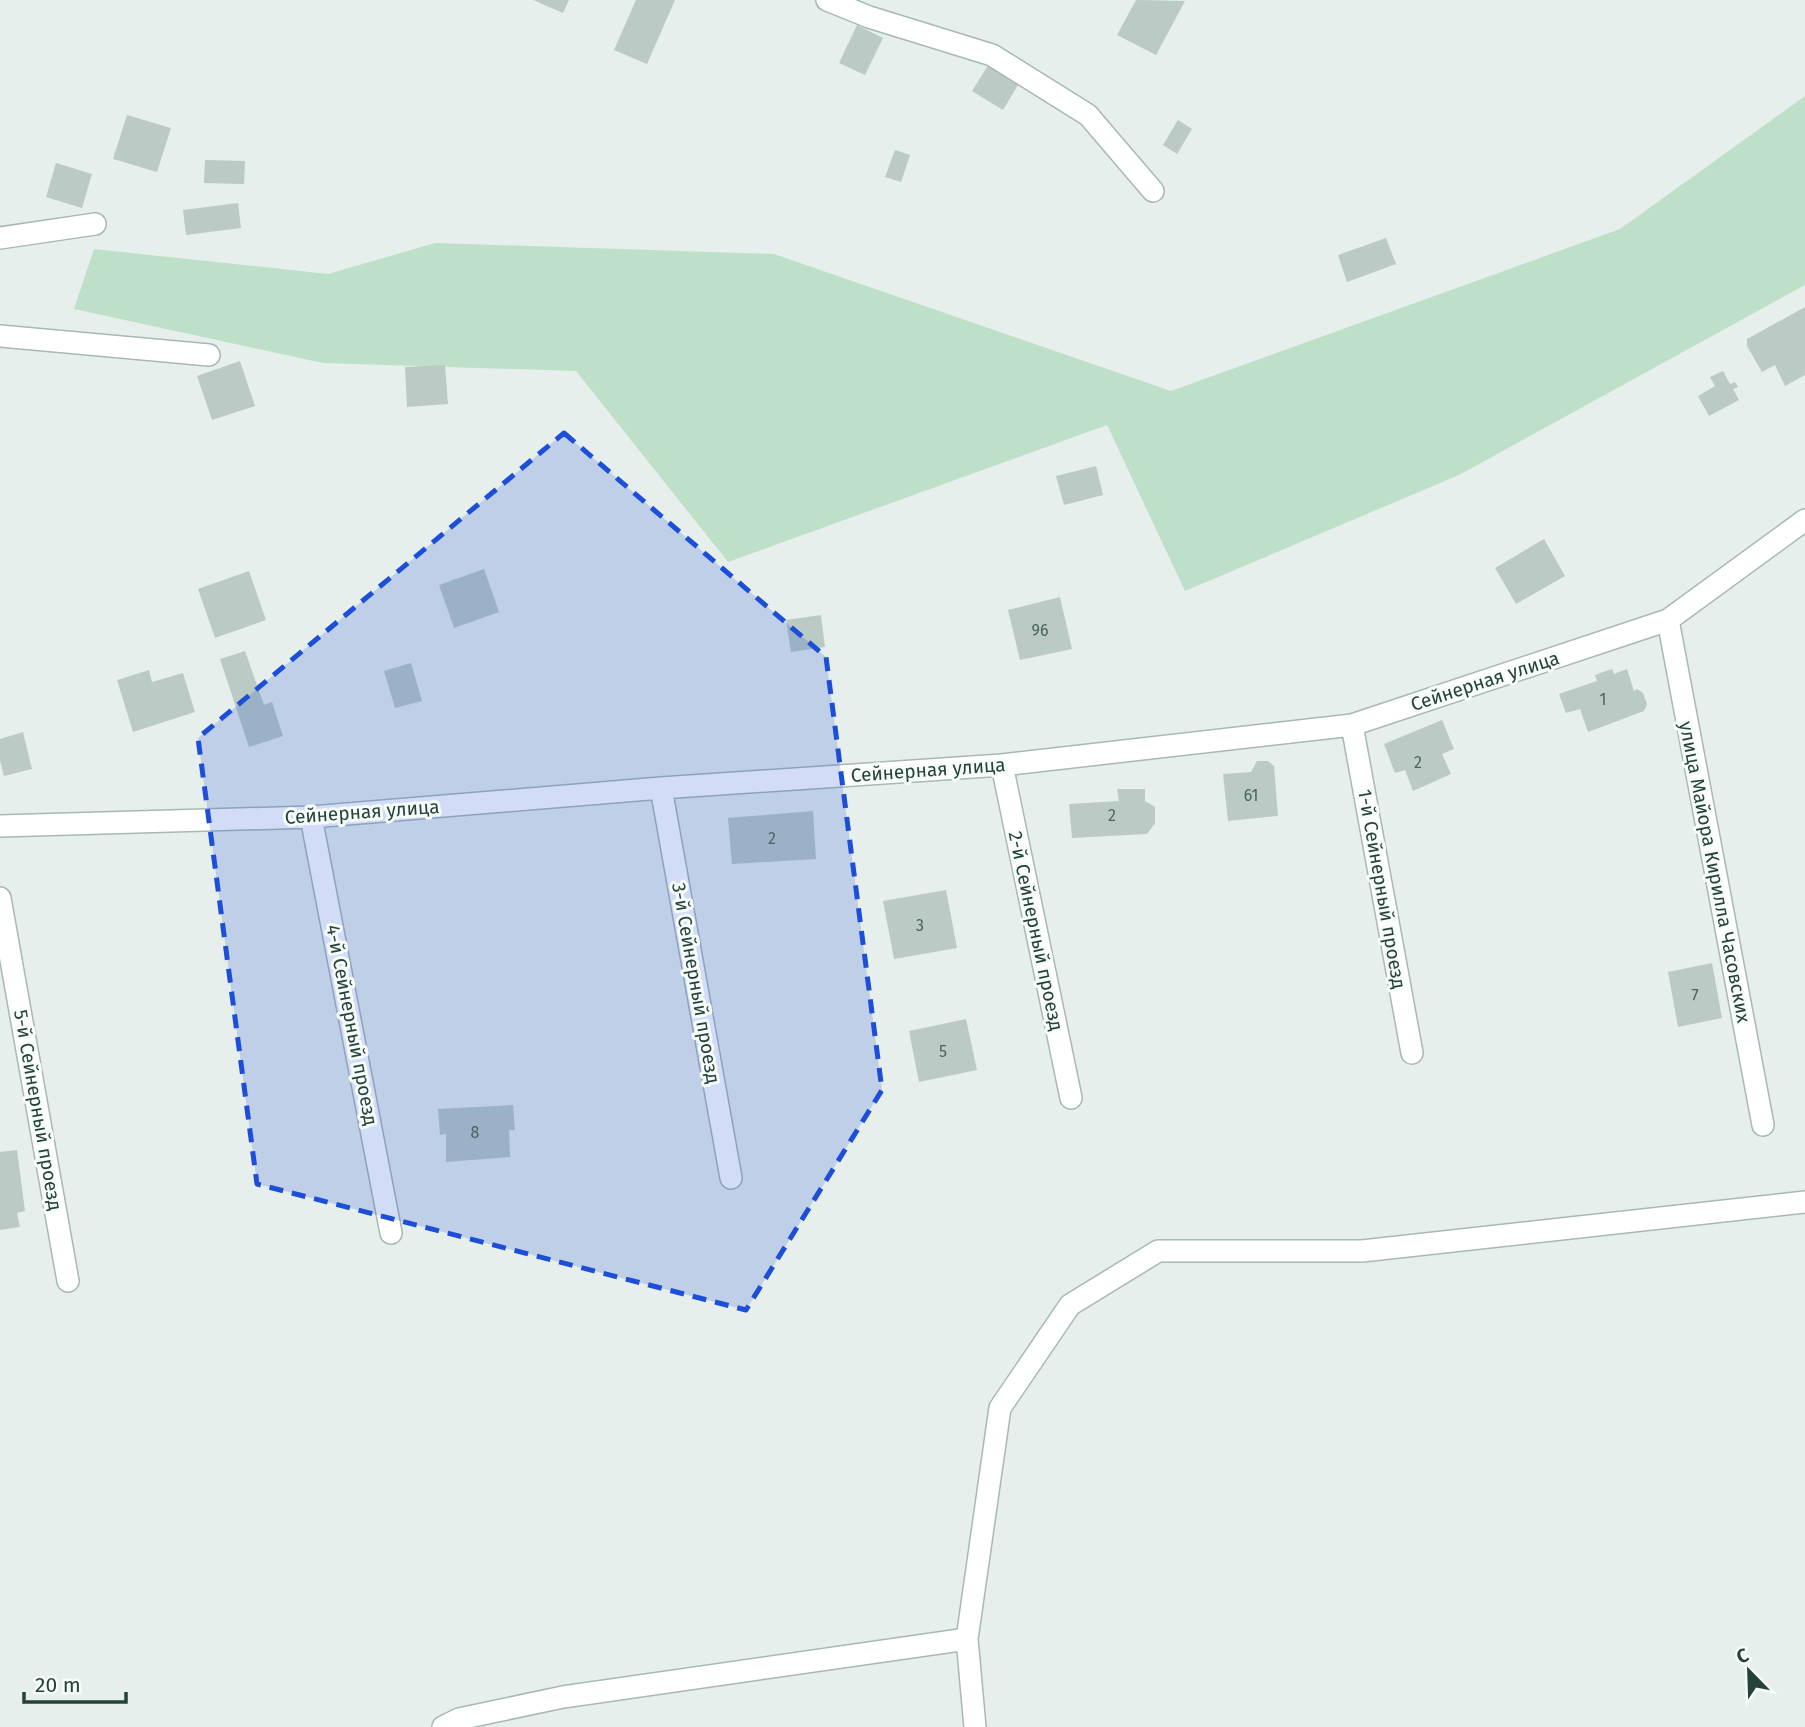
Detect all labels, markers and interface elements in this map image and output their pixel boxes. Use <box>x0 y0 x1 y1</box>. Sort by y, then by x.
house number: 96 <box>1032 621 1048 640</box>
street label: Сейнерная улица <box>1408 646 1562 716</box>
house number: 1 <box>1600 690 1606 709</box>
street label: улица Майора Кирилла Часовских <box>1674 719 1756 1025</box>
street label: Сейнерная улица <box>850 753 1006 787</box>
house number: 2 <box>1414 753 1422 772</box>
house number: 61 <box>1244 786 1258 805</box>
street label: 1-й Сейнерный проезд <box>1353 787 1411 991</box>
street label: Сейнерная улица <box>284 795 440 829</box>
house number: 2 <box>1108 806 1116 825</box>
house number: 2 <box>768 829 776 848</box>
street label: 2-й Сейнерный проезд <box>1004 829 1068 1033</box>
street label: 3-й Сейнерный проезд <box>667 881 725 1085</box>
house number: 3 <box>916 916 924 935</box>
street label: 4-й Сейнерный проезд <box>321 923 383 1127</box>
house number: 7 <box>1691 986 1699 1005</box>
street label: 5-й Сейнерный проезд <box>9 1008 67 1212</box>
house number: 5 <box>939 1042 947 1061</box>
house number: 8 <box>471 1123 480 1142</box>
north arrow <box>1714 1636 1784 1706</box>
text: С <box>1733 1643 1752 1669</box>
scale bar <box>24 1660 126 1704</box>
text: 20 m <box>35 1672 81 1698</box>

